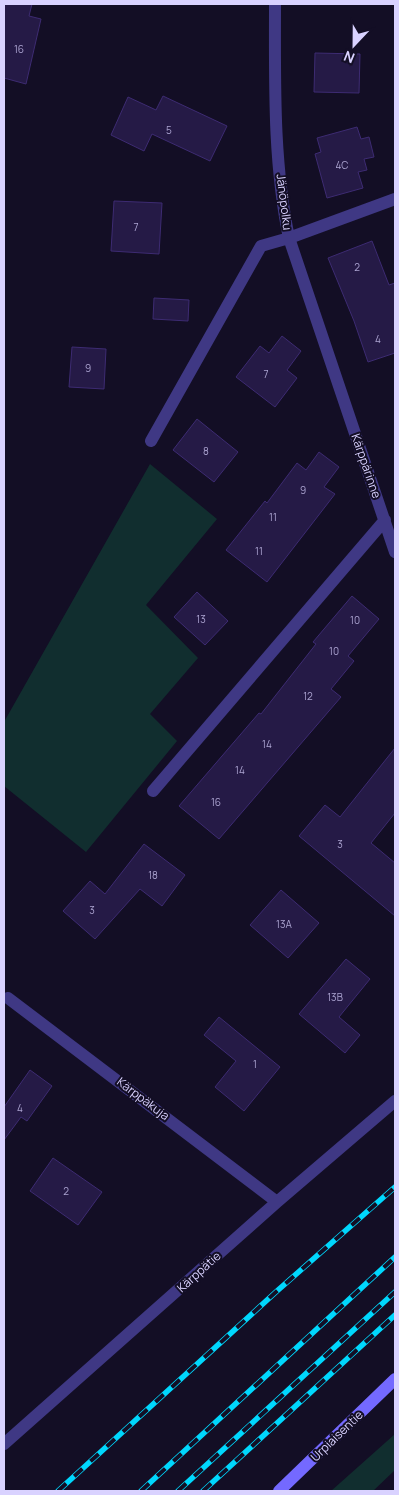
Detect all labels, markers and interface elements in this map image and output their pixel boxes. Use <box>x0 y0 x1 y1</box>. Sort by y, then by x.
north arrow <box>329 20 379 70</box>
house number: 16 <box>14 42 24 56</box>
text: N <box>341 47 357 68</box>
house number: 5 <box>166 123 172 137</box>
house number: 4C <box>335 158 349 172</box>
street label: Jänöpolku <box>273 173 296 231</box>
house number: 7 <box>133 220 139 234</box>
house number: 2 <box>354 260 360 274</box>
house number: 4 <box>375 332 381 346</box>
house number: 9 <box>85 361 91 375</box>
house number: 7 <box>263 367 269 381</box>
street label: Kärppärinne <box>347 431 385 500</box>
house number: 8 <box>203 444 209 458</box>
house number: 9 <box>300 483 306 497</box>
house number: 11 <box>269 510 277 524</box>
house number: 11 <box>255 544 263 558</box>
house number: 13 <box>196 612 206 626</box>
house number: 10 <box>350 613 360 627</box>
house number: 10 <box>329 644 339 658</box>
house number: 12 <box>303 689 313 703</box>
house number: 14 <box>262 737 272 751</box>
house number: 14 <box>235 763 245 777</box>
house number: 16 <box>211 795 221 809</box>
house number: 3 <box>337 837 343 851</box>
house number: 18 <box>148 868 158 882</box>
house number: 3 <box>89 903 95 917</box>
house number: 13A <box>276 917 293 931</box>
house number: 13B <box>327 990 343 1004</box>
house number: 1 <box>253 1057 257 1071</box>
street label: Kärppäkuja <box>114 1073 173 1124</box>
house number: 4 <box>17 1101 23 1115</box>
house number: 2 <box>63 1184 69 1198</box>
street label: Kärppätie <box>173 1247 224 1296</box>
street label: Urpiaisentie <box>307 1406 367 1465</box>

